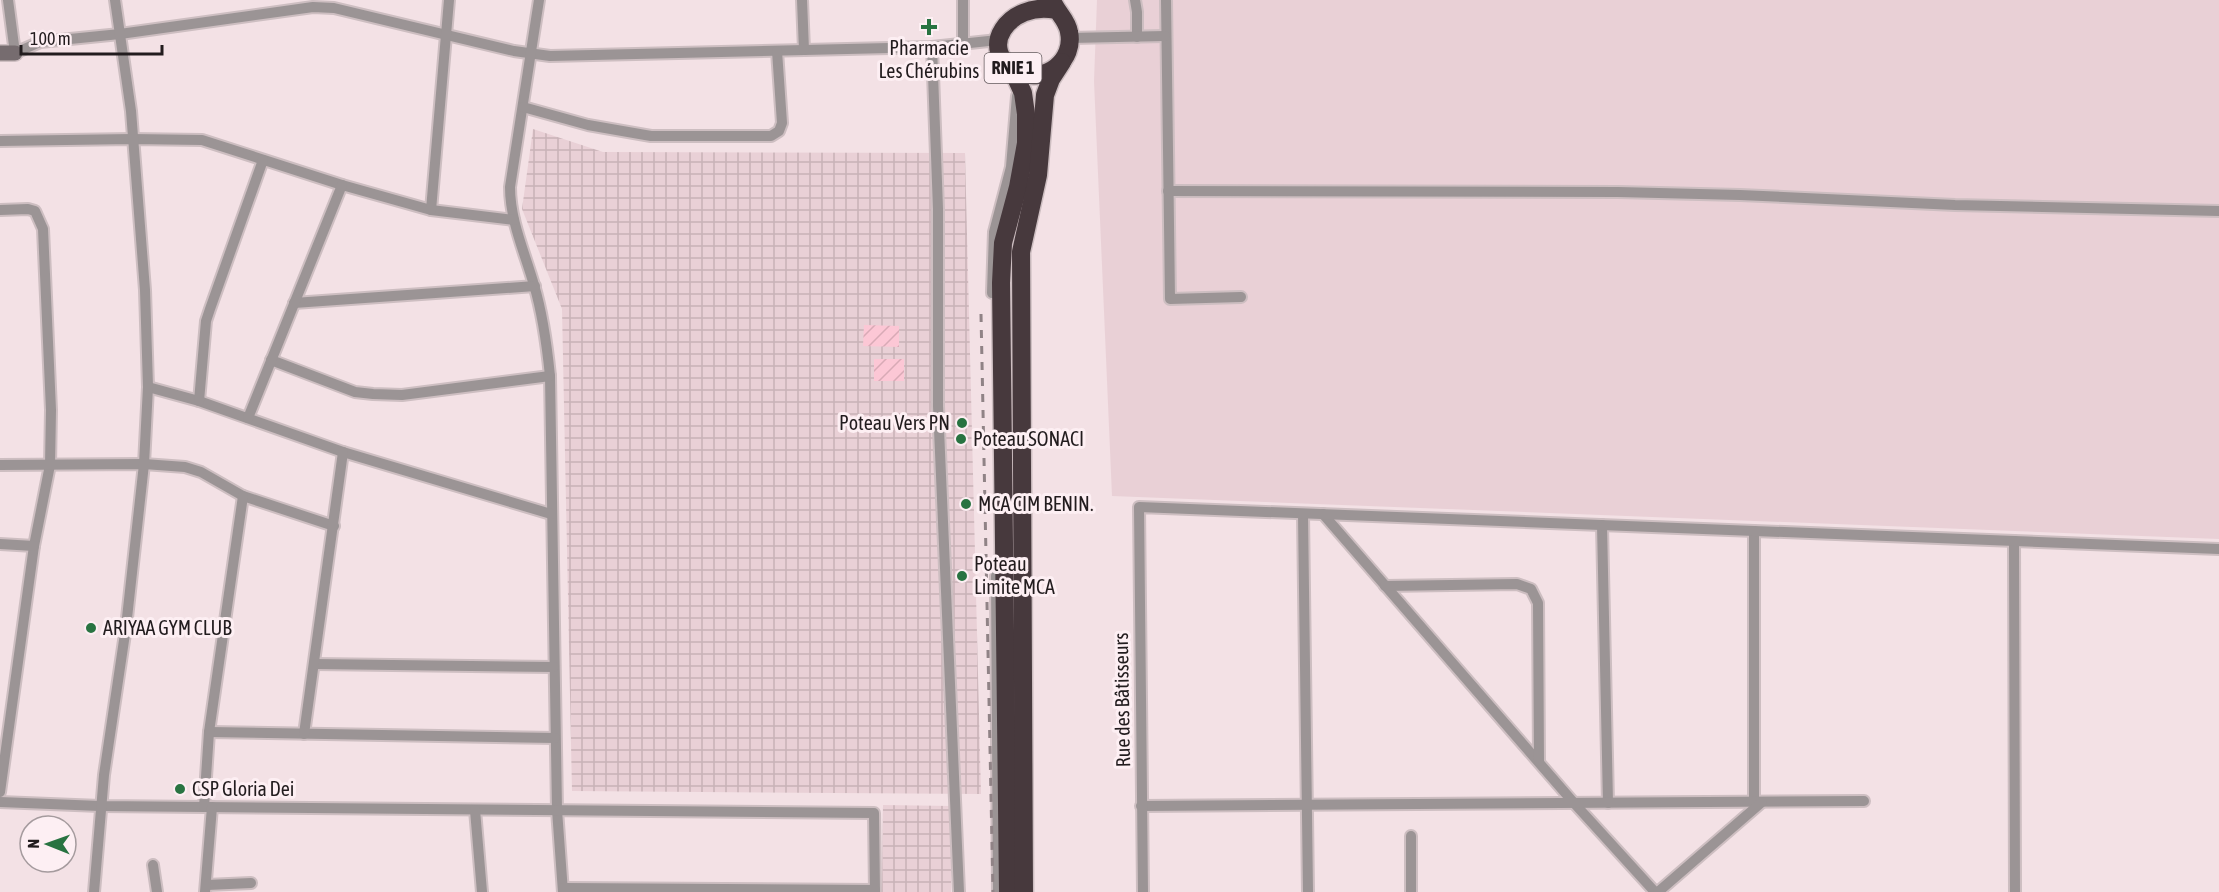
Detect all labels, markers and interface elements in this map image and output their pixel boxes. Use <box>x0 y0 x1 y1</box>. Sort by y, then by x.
scale bar <box>21 18 162 56</box>
marker: Pharmacie Les Chérubins <box>922 20 936 34</box>
text: 100 m <box>30 28 71 49</box>
place label: Pharmacie Les Chérubins <box>879 36 979 82</box>
road number: RNIE 1 <box>984 53 1042 83</box>
place label: Poteau Vers PN <box>839 411 950 434</box>
marker: Poteau Vers PN <box>955 416 969 430</box>
place label: Poteau SONACI <box>973 427 1084 450</box>
marker: Poteau SONACI <box>954 432 968 446</box>
place label: MCA CIM BENIN. <box>978 492 1093 515</box>
marker: MCA CIM BENIN. <box>959 497 973 511</box>
place label: Poteau Limite MCA <box>974 552 1055 598</box>
marker: Poteau Limite MCA <box>955 569 969 583</box>
place label: ARIYAA GYM CLUB <box>103 616 232 639</box>
marker: ARIYAA GYM CLUB <box>84 621 98 635</box>
street label: Rue des Bâtisseurs <box>1109 632 1134 768</box>
place label: CSP Gloria Dei <box>192 777 294 800</box>
marker: CSP Gloria Dei <box>173 782 187 796</box>
north arrow <box>18 814 78 874</box>
text: N <box>24 839 42 849</box>

